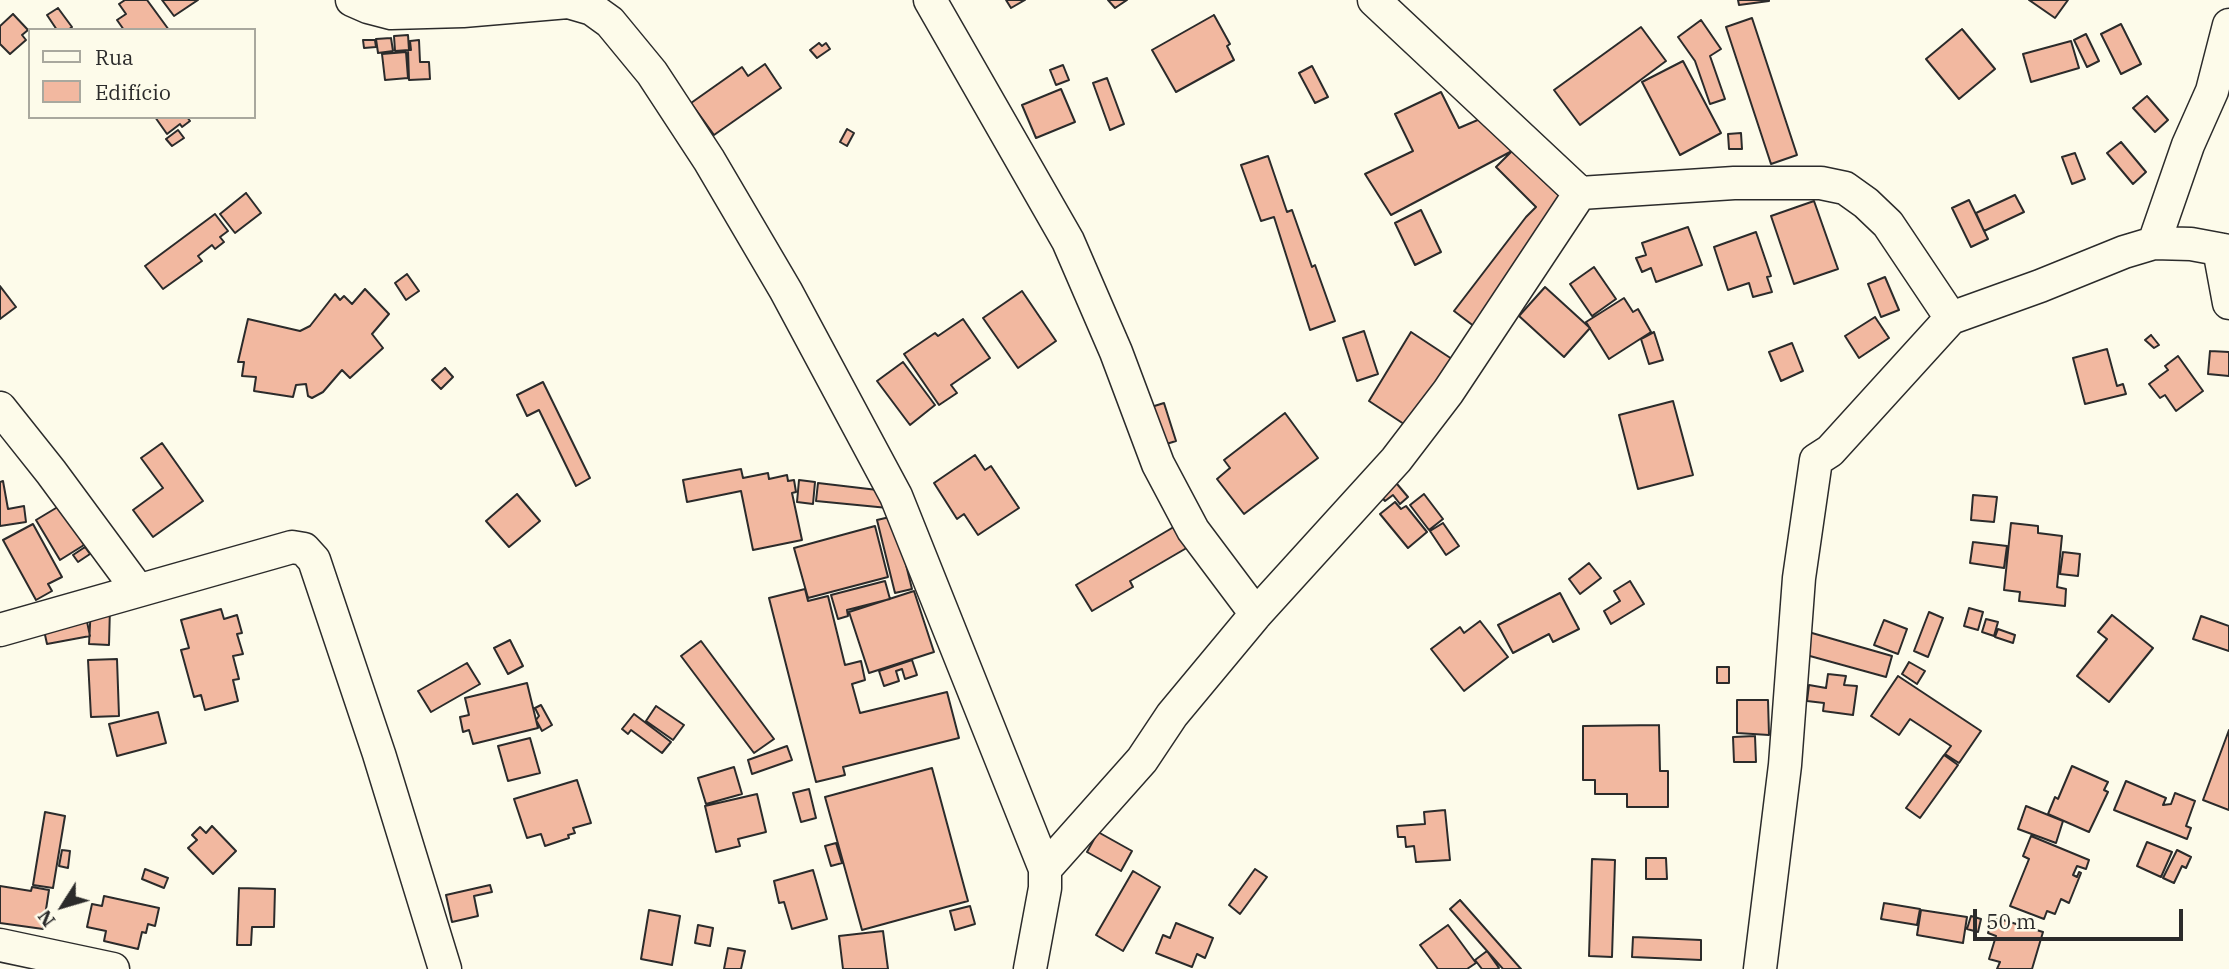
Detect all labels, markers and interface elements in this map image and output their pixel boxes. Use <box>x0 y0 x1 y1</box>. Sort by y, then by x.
legend <box>28 28 256 119</box>
text: Rua <box>95 43 133 71</box>
text: Edifício <box>95 78 171 106</box>
north arrow <box>28 871 98 941</box>
scale bar <box>1977 895 2187 939</box>
text: N <box>32 905 60 932</box>
text: 50 m <box>1986 907 2036 935</box>

